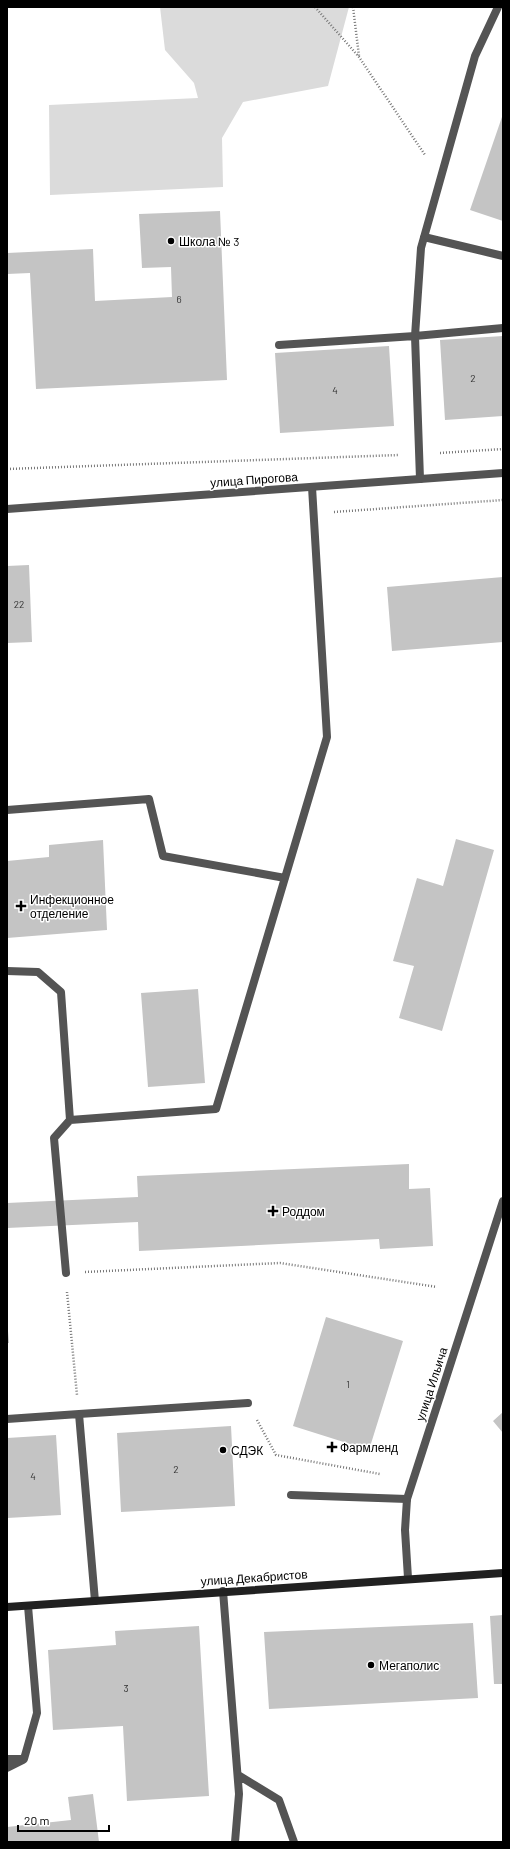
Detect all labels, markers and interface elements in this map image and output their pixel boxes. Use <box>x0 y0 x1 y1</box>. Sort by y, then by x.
place label: Школа № 3 <box>179 234 239 248</box>
marker: Школа № 3 <box>166 236 176 246</box>
house number: 6 <box>176 293 182 305</box>
house number: 2 <box>470 372 476 384</box>
house number: 4 <box>332 384 338 396</box>
street label: улица Пирогова <box>210 469 299 490</box>
house number: 22 <box>14 598 24 610</box>
place label: Инфекционное отделение <box>30 892 114 921</box>
marker: Инфекционное отделение <box>15 900 27 912</box>
place label: Роддом <box>282 1204 325 1219</box>
marker: Роддом <box>267 1205 279 1217</box>
street label: улица Ильича <box>412 1345 451 1423</box>
house number: 1 <box>346 1378 350 1390</box>
place label: Фармленд <box>340 1440 398 1455</box>
marker: Фармленд <box>327 1442 337 1452</box>
place label: СДЭК <box>231 1443 263 1458</box>
marker: СДЭК <box>218 1445 228 1455</box>
house number: 2 <box>173 1463 179 1475</box>
house number: 4 <box>30 1470 36 1482</box>
street label: улица Декабристов <box>200 1566 308 1589</box>
place label: Мегаполис <box>379 1658 439 1672</box>
marker: Мегаполис <box>366 1660 376 1670</box>
house number: 3 <box>123 1682 129 1694</box>
scale bar <box>18 1807 109 1833</box>
text: 20 m <box>24 1813 50 1827</box>

